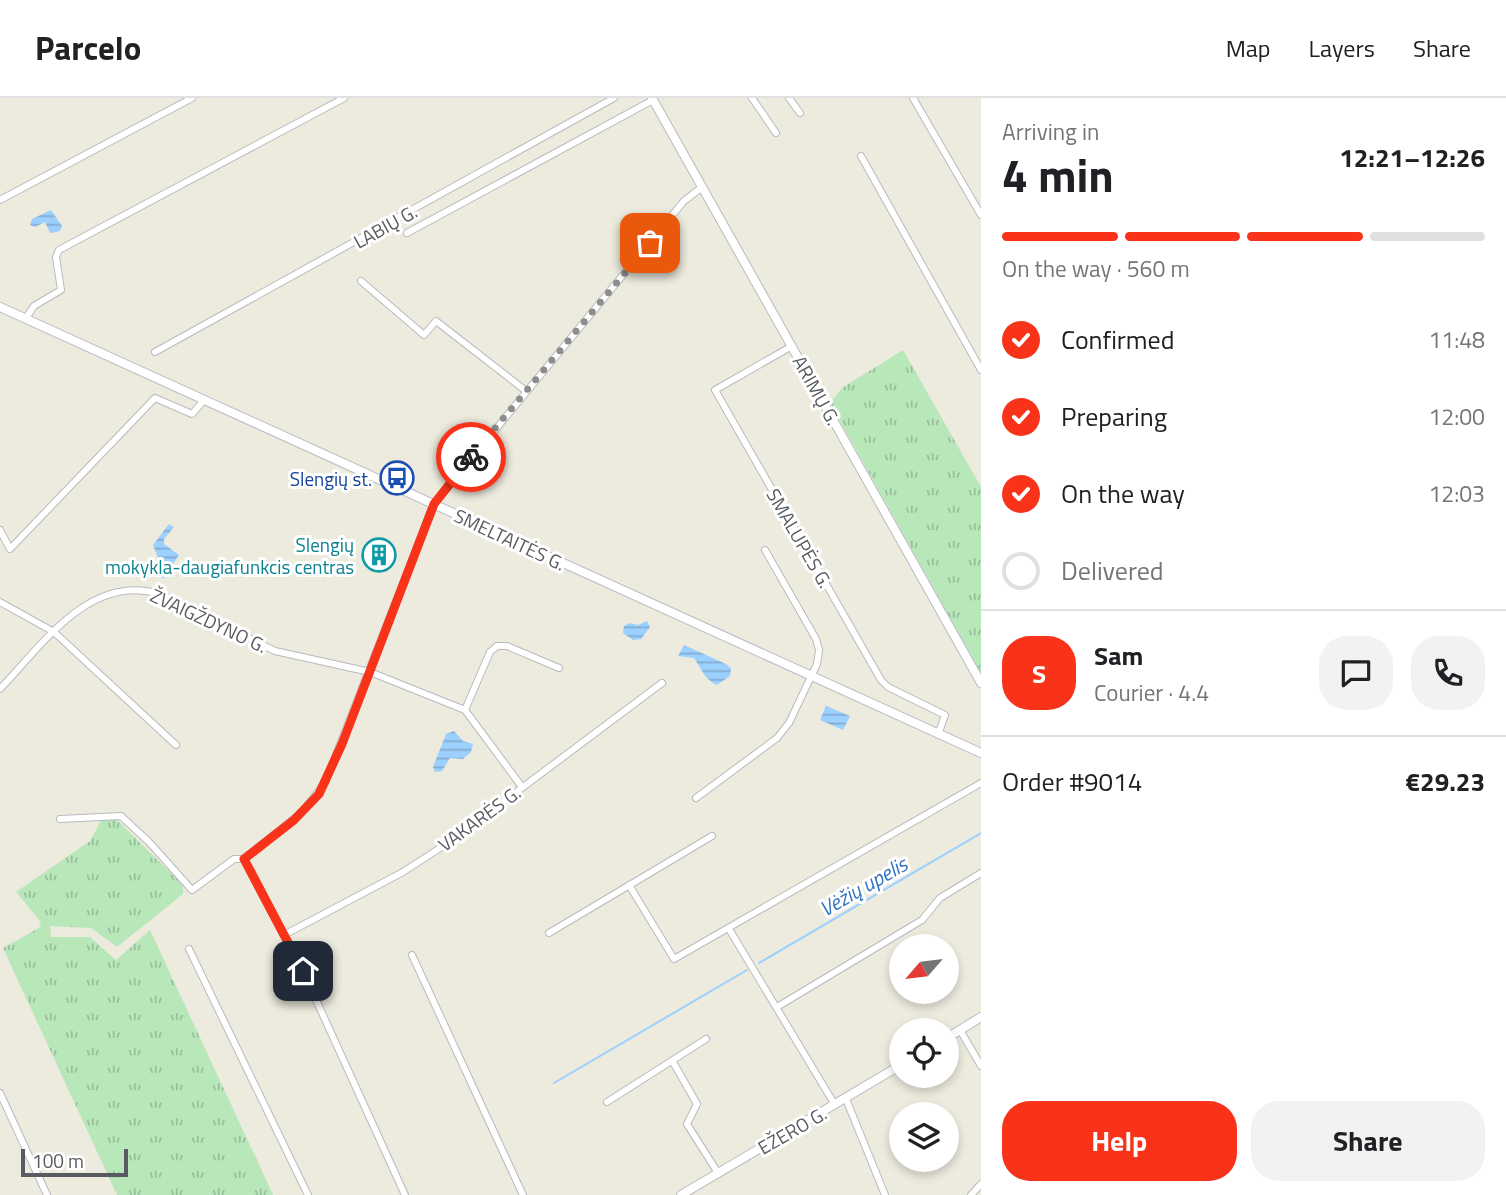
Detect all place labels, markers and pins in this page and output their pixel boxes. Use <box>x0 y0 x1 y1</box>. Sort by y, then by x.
pin <box>620 213 680 273</box>
bus stop icon: Slengių st. <box>378 459 416 497</box>
place label: Slengių st. <box>290 464 372 493</box>
place label: Slengių mokykla-daugiafunkcis centras <box>105 530 354 581</box>
building icon: Slengių mokykla-daugiafunkcis centras <box>360 536 398 574</box>
pin <box>273 941 333 1001</box>

